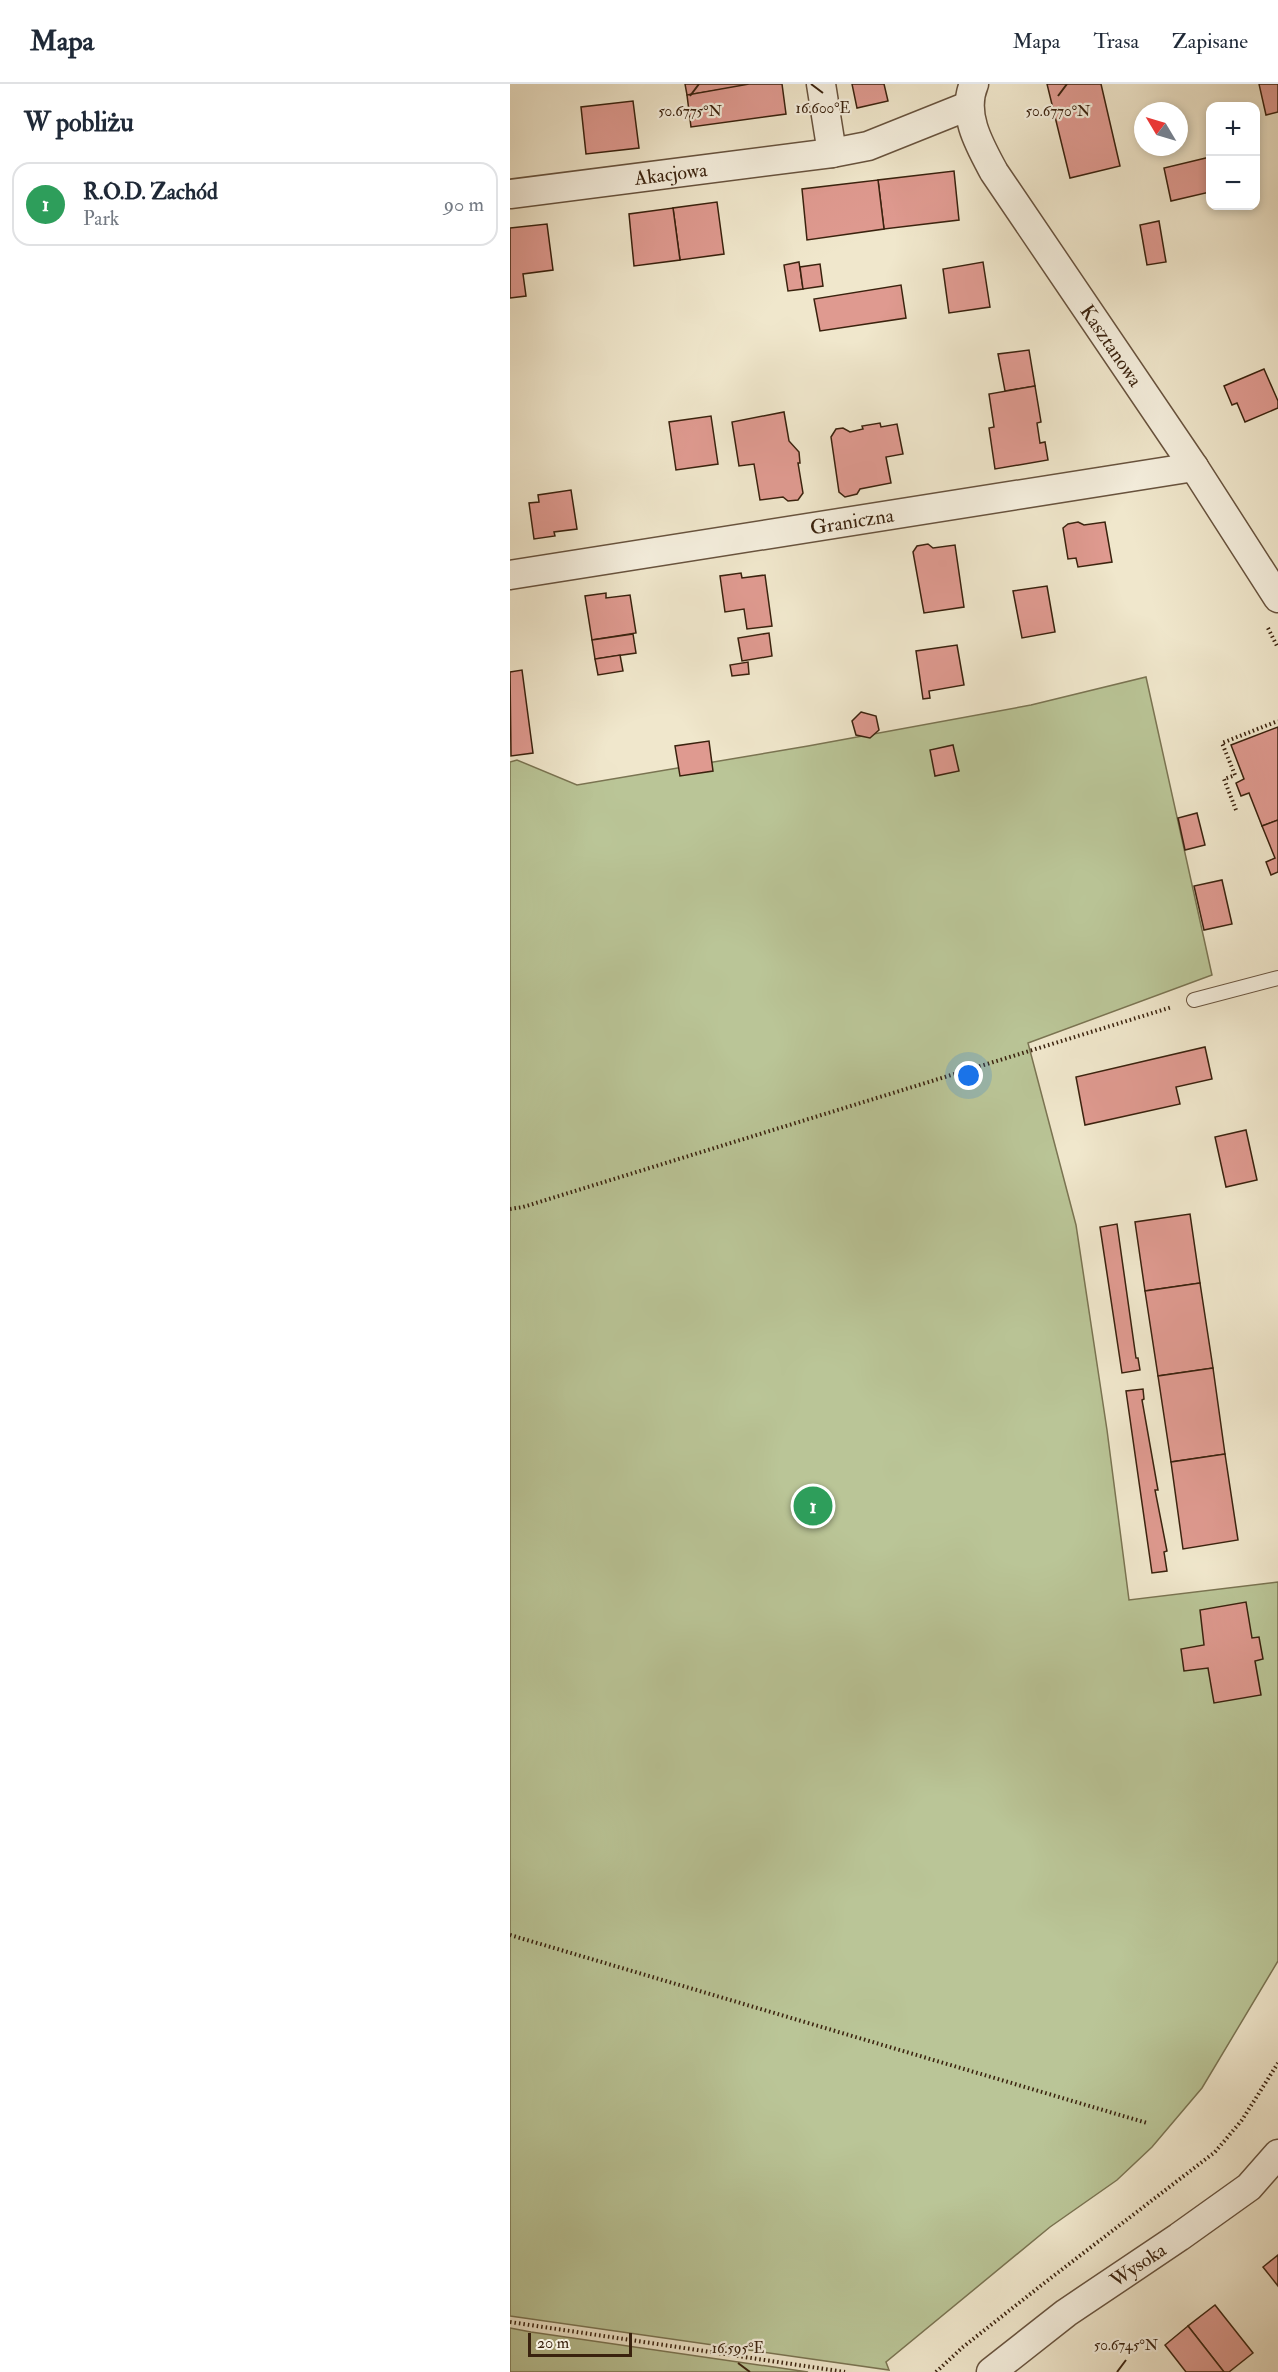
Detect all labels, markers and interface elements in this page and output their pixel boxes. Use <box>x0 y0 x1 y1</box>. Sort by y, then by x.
text: Mapa <box>30 24 94 59</box>
text: Mapa <box>1012 28 1060 55</box>
text: Trasa <box>1093 28 1139 55</box>
text: Zapisane <box>1172 28 1248 55</box>
text: 16.600°E <box>796 99 851 118</box>
text: 50.6775°N <box>658 102 722 121</box>
text: 50.6770°N <box>1026 102 1091 121</box>
north arrow <box>1134 102 1188 156</box>
map controls <box>1206 102 1260 210</box>
button: + <box>1206 102 1260 156</box>
text: W pobliżu <box>24 107 134 139</box>
button: − <box>1206 156 1260 210</box>
street label: Akacjowa <box>632 157 709 191</box>
text: R.O.D. Zachód <box>83 178 218 206</box>
text: 1 <box>42 192 49 217</box>
text: 90 m <box>444 192 484 217</box>
text: Park <box>83 206 119 231</box>
street label: Kasztanowa <box>1074 300 1148 392</box>
street label: Graniczna <box>808 502 896 540</box>
your location <box>954 1061 983 1090</box>
pin: 1 <box>794 1484 832 1528</box>
street label: Wysoka <box>1104 2237 1172 2293</box>
scale bar <box>528 2330 632 2358</box>
text: 20 m <box>537 2333 569 2353</box>
text: 50.6745°N <box>1094 2336 1159 2355</box>
text: 16.595°E <box>712 2339 764 2358</box>

